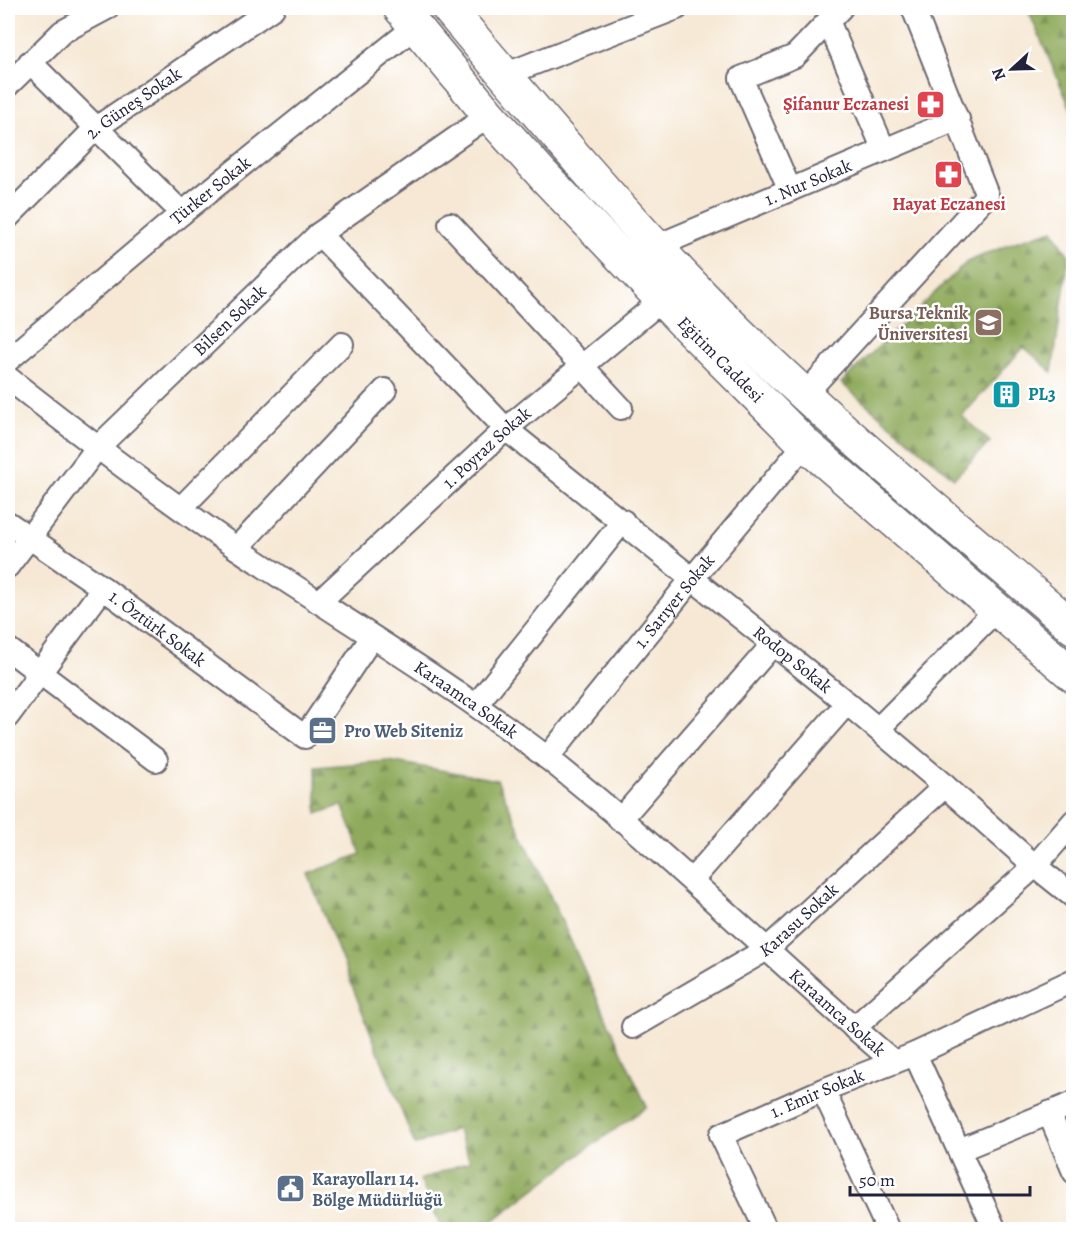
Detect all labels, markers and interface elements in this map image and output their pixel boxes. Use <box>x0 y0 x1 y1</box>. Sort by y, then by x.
north arrow <box>982 39 1042 99</box>
street label: 2. Güneş Sokak <box>80 62 186 144</box>
text: N <box>987 64 1011 84</box>
pharmacy icon: Şifanur Eczanesi <box>914 88 946 120</box>
place label: Şifanur Eczanesi <box>783 92 909 116</box>
street label: Türker Sokak <box>165 151 256 230</box>
street label: 1. Nur Sokak <box>761 153 855 211</box>
pharmacy icon: Hayat Eczanesi <box>933 159 965 191</box>
place label: Hayat Eczanesi <box>892 192 1006 216</box>
street label: Bilsen Sokak <box>188 279 271 361</box>
place label: Bursa Teknik Üniversitesi <box>869 301 969 346</box>
school or university icon: Bursa Teknik Üniversitesi <box>973 307 1005 339</box>
street label: Eğitim Caddesi <box>672 311 769 408</box>
building icon: PL3 <box>991 378 1023 410</box>
place label: PL3 <box>1028 382 1056 406</box>
street label: 1. Poyraz Sokak <box>437 401 536 494</box>
street label: 1. Sarıyer Sokak <box>629 549 720 653</box>
street label: 1. Öztürk Sokak <box>104 585 211 672</box>
street label: Rodop Sokak <box>748 620 837 699</box>
street label: Karaamca Sokak <box>410 655 523 744</box>
office icon: Pro Web Siteniz <box>307 715 339 747</box>
place label: Pro Web Siteniz <box>344 719 463 743</box>
street label: Karasu Sokak <box>755 878 843 963</box>
street label: Karaamca Sokak <box>784 963 891 1062</box>
street label: 1. Emir Sokak <box>767 1063 868 1124</box>
scale bar <box>850 1159 1030 1197</box>
place label: Karayolları 14. Bölge Müdürlüğü <box>312 1167 443 1212</box>
text: 50 m <box>859 1168 895 1192</box>
public building icon: Karayolları 14. Bölge Müdürlüğü <box>275 1173 307 1205</box>

